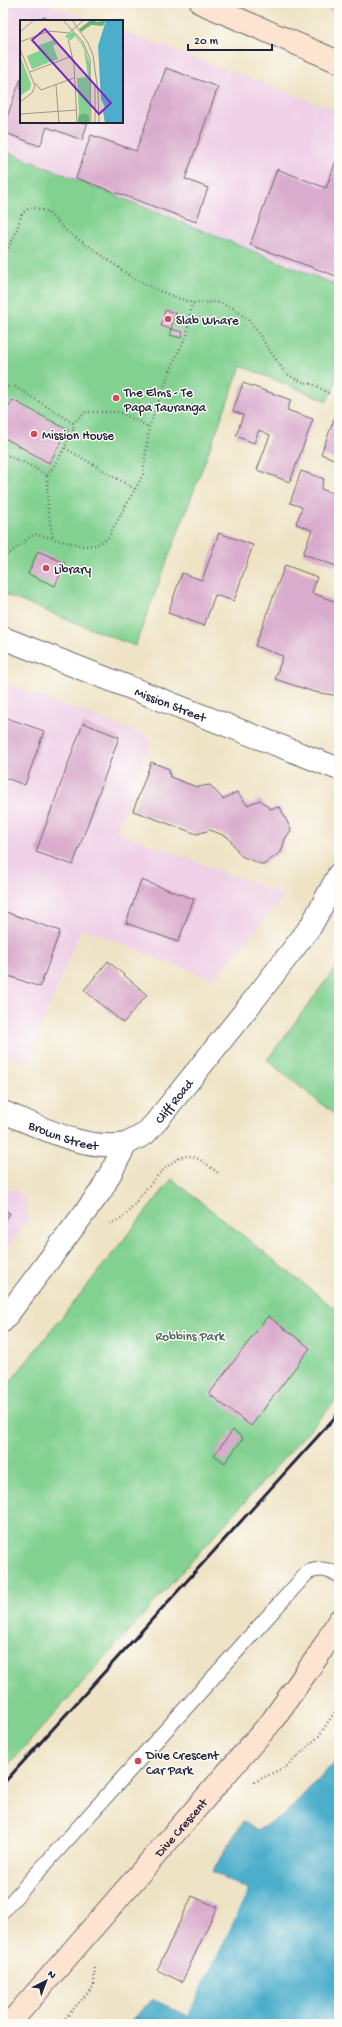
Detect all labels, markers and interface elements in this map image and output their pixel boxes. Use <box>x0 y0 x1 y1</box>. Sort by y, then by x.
inset map <box>20 20 123 123</box>
scale bar <box>188 26 272 52</box>
text: 20 m <box>194 35 219 49</box>
marker: Slab Whare <box>163 314 173 324</box>
place label: Slab Whare <box>176 314 239 329</box>
place label: The Elms - Te Papa Tauranga <box>123 386 207 416</box>
marker: The Elms - Te Papa Tauranga <box>111 393 121 403</box>
marker: Mission House <box>29 429 39 439</box>
place label: Mission House <box>42 429 114 444</box>
marker: Library <box>41 563 51 573</box>
place label: Library <box>54 563 92 578</box>
street label: Mission Street <box>132 685 209 727</box>
street label: Cliff Road <box>153 1076 198 1127</box>
street label: Brown Street <box>25 1118 101 1155</box>
park label: Robbins Park <box>156 1330 226 1345</box>
place label: Dive Crescent Car Park <box>145 1749 220 1779</box>
marker: Dive Crescent Car Park <box>133 1756 143 1766</box>
street label: Dive Crescent <box>152 1795 213 1862</box>
north arrow <box>26 1961 66 2001</box>
text: N <box>45 1968 58 1982</box>

